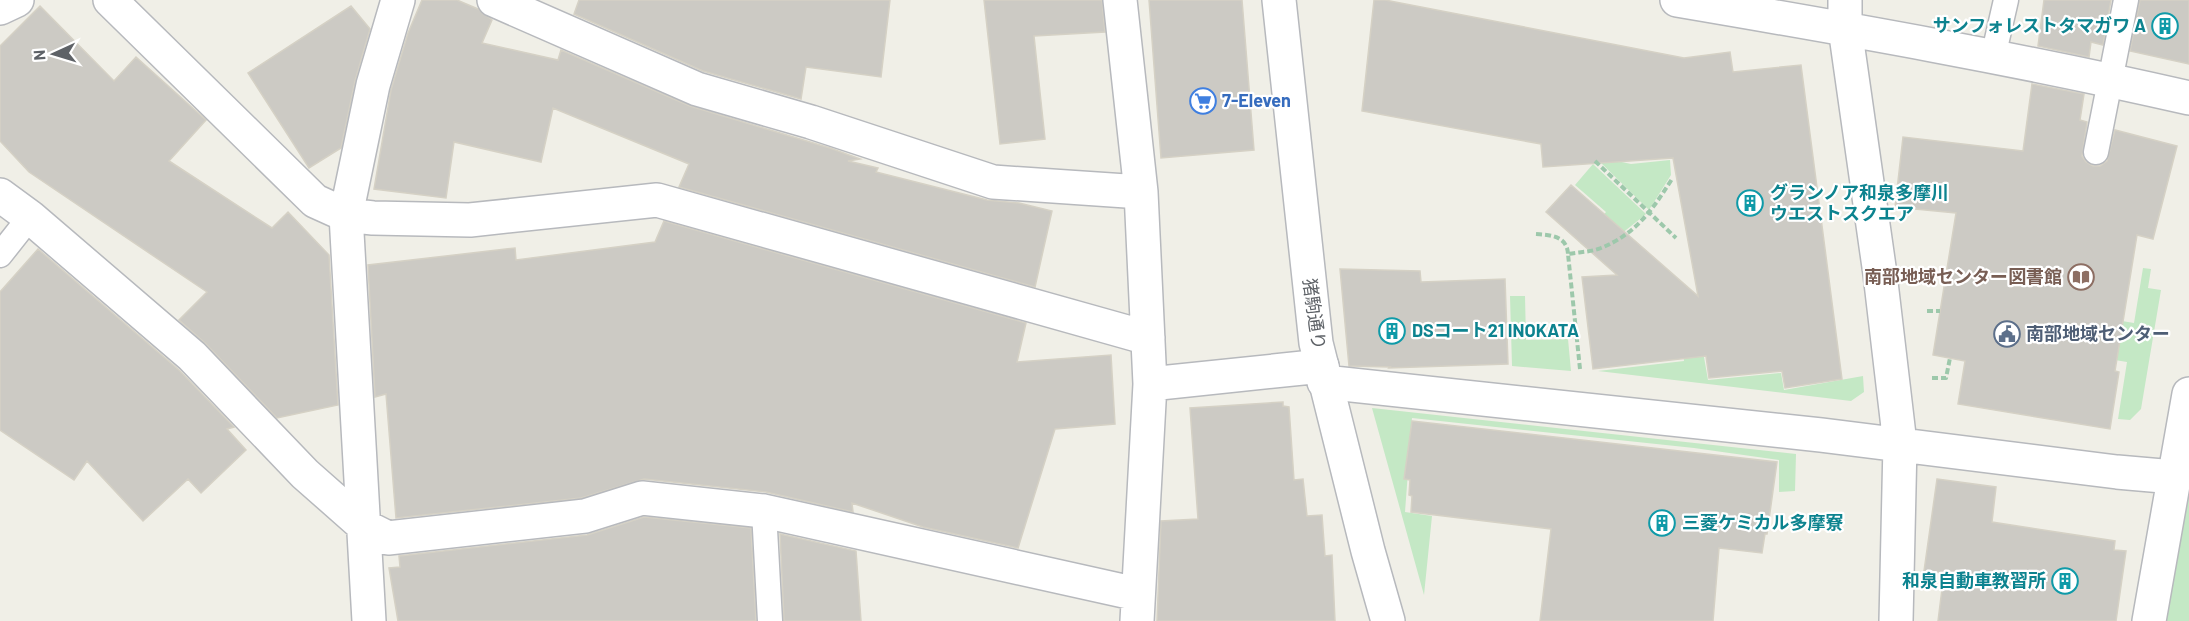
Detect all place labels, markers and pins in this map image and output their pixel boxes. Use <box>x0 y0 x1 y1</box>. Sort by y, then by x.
building icon: サンフォレストタマガワ A <box>2150 11 2180 41</box>
place label: サンフォレストタマガワ A <box>1933 14 2146 36</box>
supermarket icon: 7-Eleven <box>1188 86 1218 116</box>
place label: 7-Eleven <box>1222 89 1291 111</box>
place label: グランノア和泉多摩川 ウエストスクエア <box>1770 181 1949 224</box>
building icon: グランノア和泉多摩川 ウエストスクエア <box>1735 188 1765 218</box>
library icon: 南部地域センター図書館 <box>2066 262 2096 292</box>
place label: 南部地域センター図書館 <box>1864 265 2062 287</box>
building icon: DSコート21 INOKATA <box>1377 316 1407 346</box>
place label: DSコート21 INOKATA <box>1412 319 1579 341</box>
public building icon: 南部地域センター <box>1992 319 2022 349</box>
place label: 南部地域センター <box>2026 322 2170 344</box>
building icon: 三菱ケミカル多摩寮 <box>1647 508 1677 538</box>
place label: 三菱ケミカル多摩寮 <box>1682 511 1843 533</box>
building icon: 和泉自動車教習所 <box>2050 566 2080 596</box>
place label: 和泉自動車教習所 <box>1902 569 2046 591</box>

